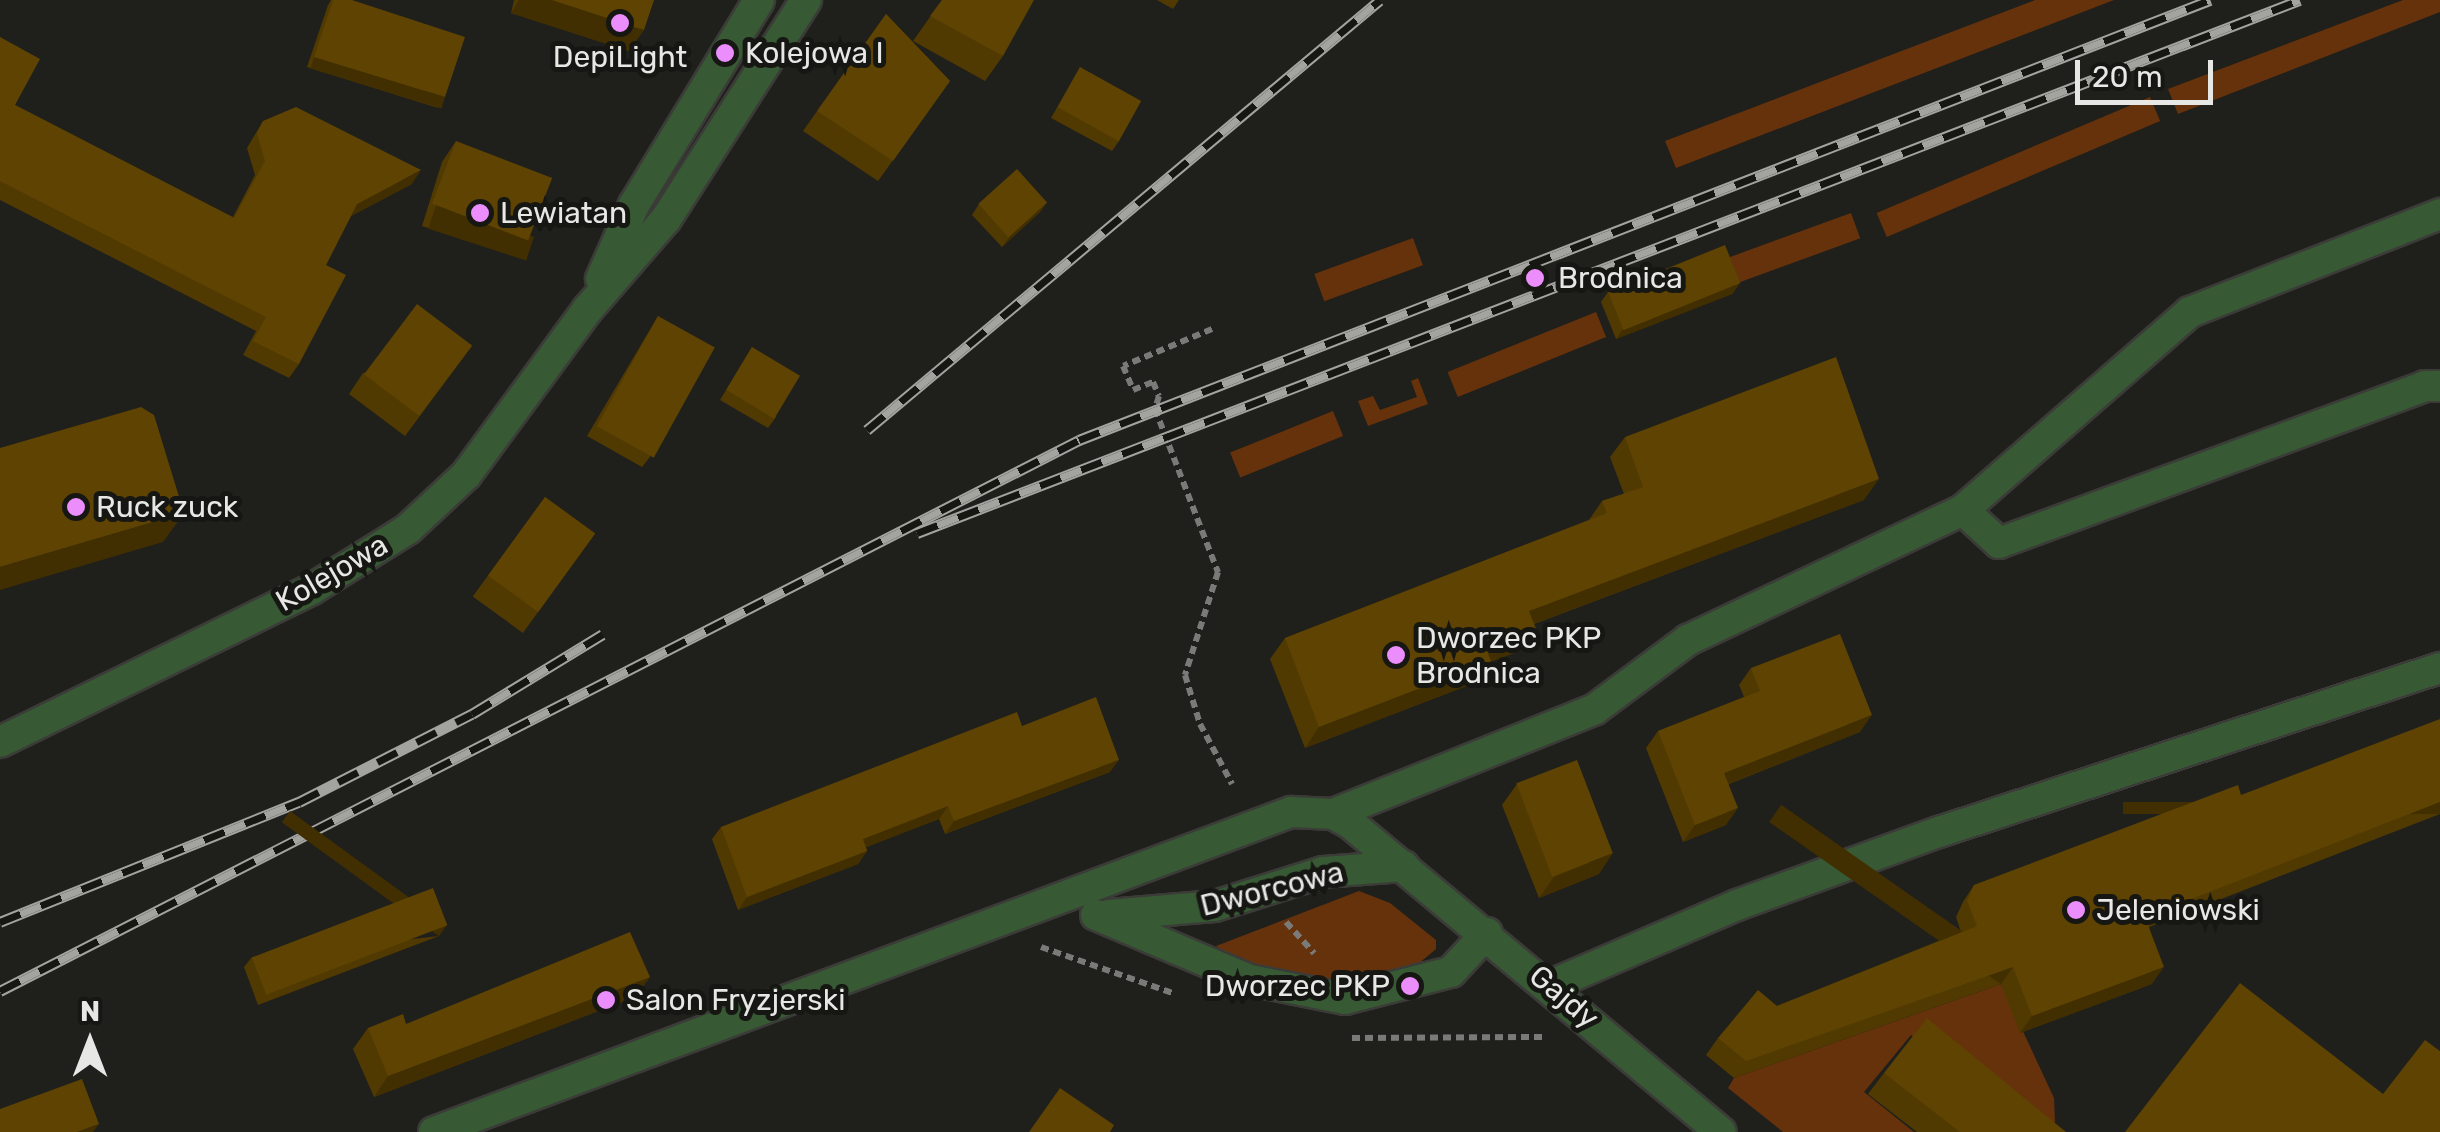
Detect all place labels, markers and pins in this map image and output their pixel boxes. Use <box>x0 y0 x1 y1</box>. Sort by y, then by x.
marker: DepiLight <box>609 12 631 34</box>
place label: Kolejowa I <box>745 35 884 71</box>
place label: DepiLight <box>553 39 687 75</box>
marker: Kolejowa I <box>714 42 736 64</box>
place label: Lewiatan <box>500 195 627 231</box>
marker: Lewiatan <box>469 202 491 224</box>
place label: Brodnica <box>1558 260 1683 296</box>
marker: Brodnica <box>1522 265 1548 291</box>
place label: Ruck zuck <box>96 489 238 525</box>
marker: Ruck zuck <box>65 496 87 518</box>
place label: Dworzec PKP Brodnica <box>1416 620 1601 690</box>
marker: Dworzec PKP Brodnica <box>1385 644 1407 666</box>
place label: Jeleniowski <box>2096 892 2260 928</box>
marker: Jeleniowski <box>2065 899 2087 921</box>
place label: Dworzec PKP <box>1205 968 1390 1004</box>
marker: Dworzec PKP <box>1399 975 1421 997</box>
place label: Salon Fryzjerski <box>626 982 845 1018</box>
marker: Salon Fryzjerski <box>595 989 617 1011</box>

